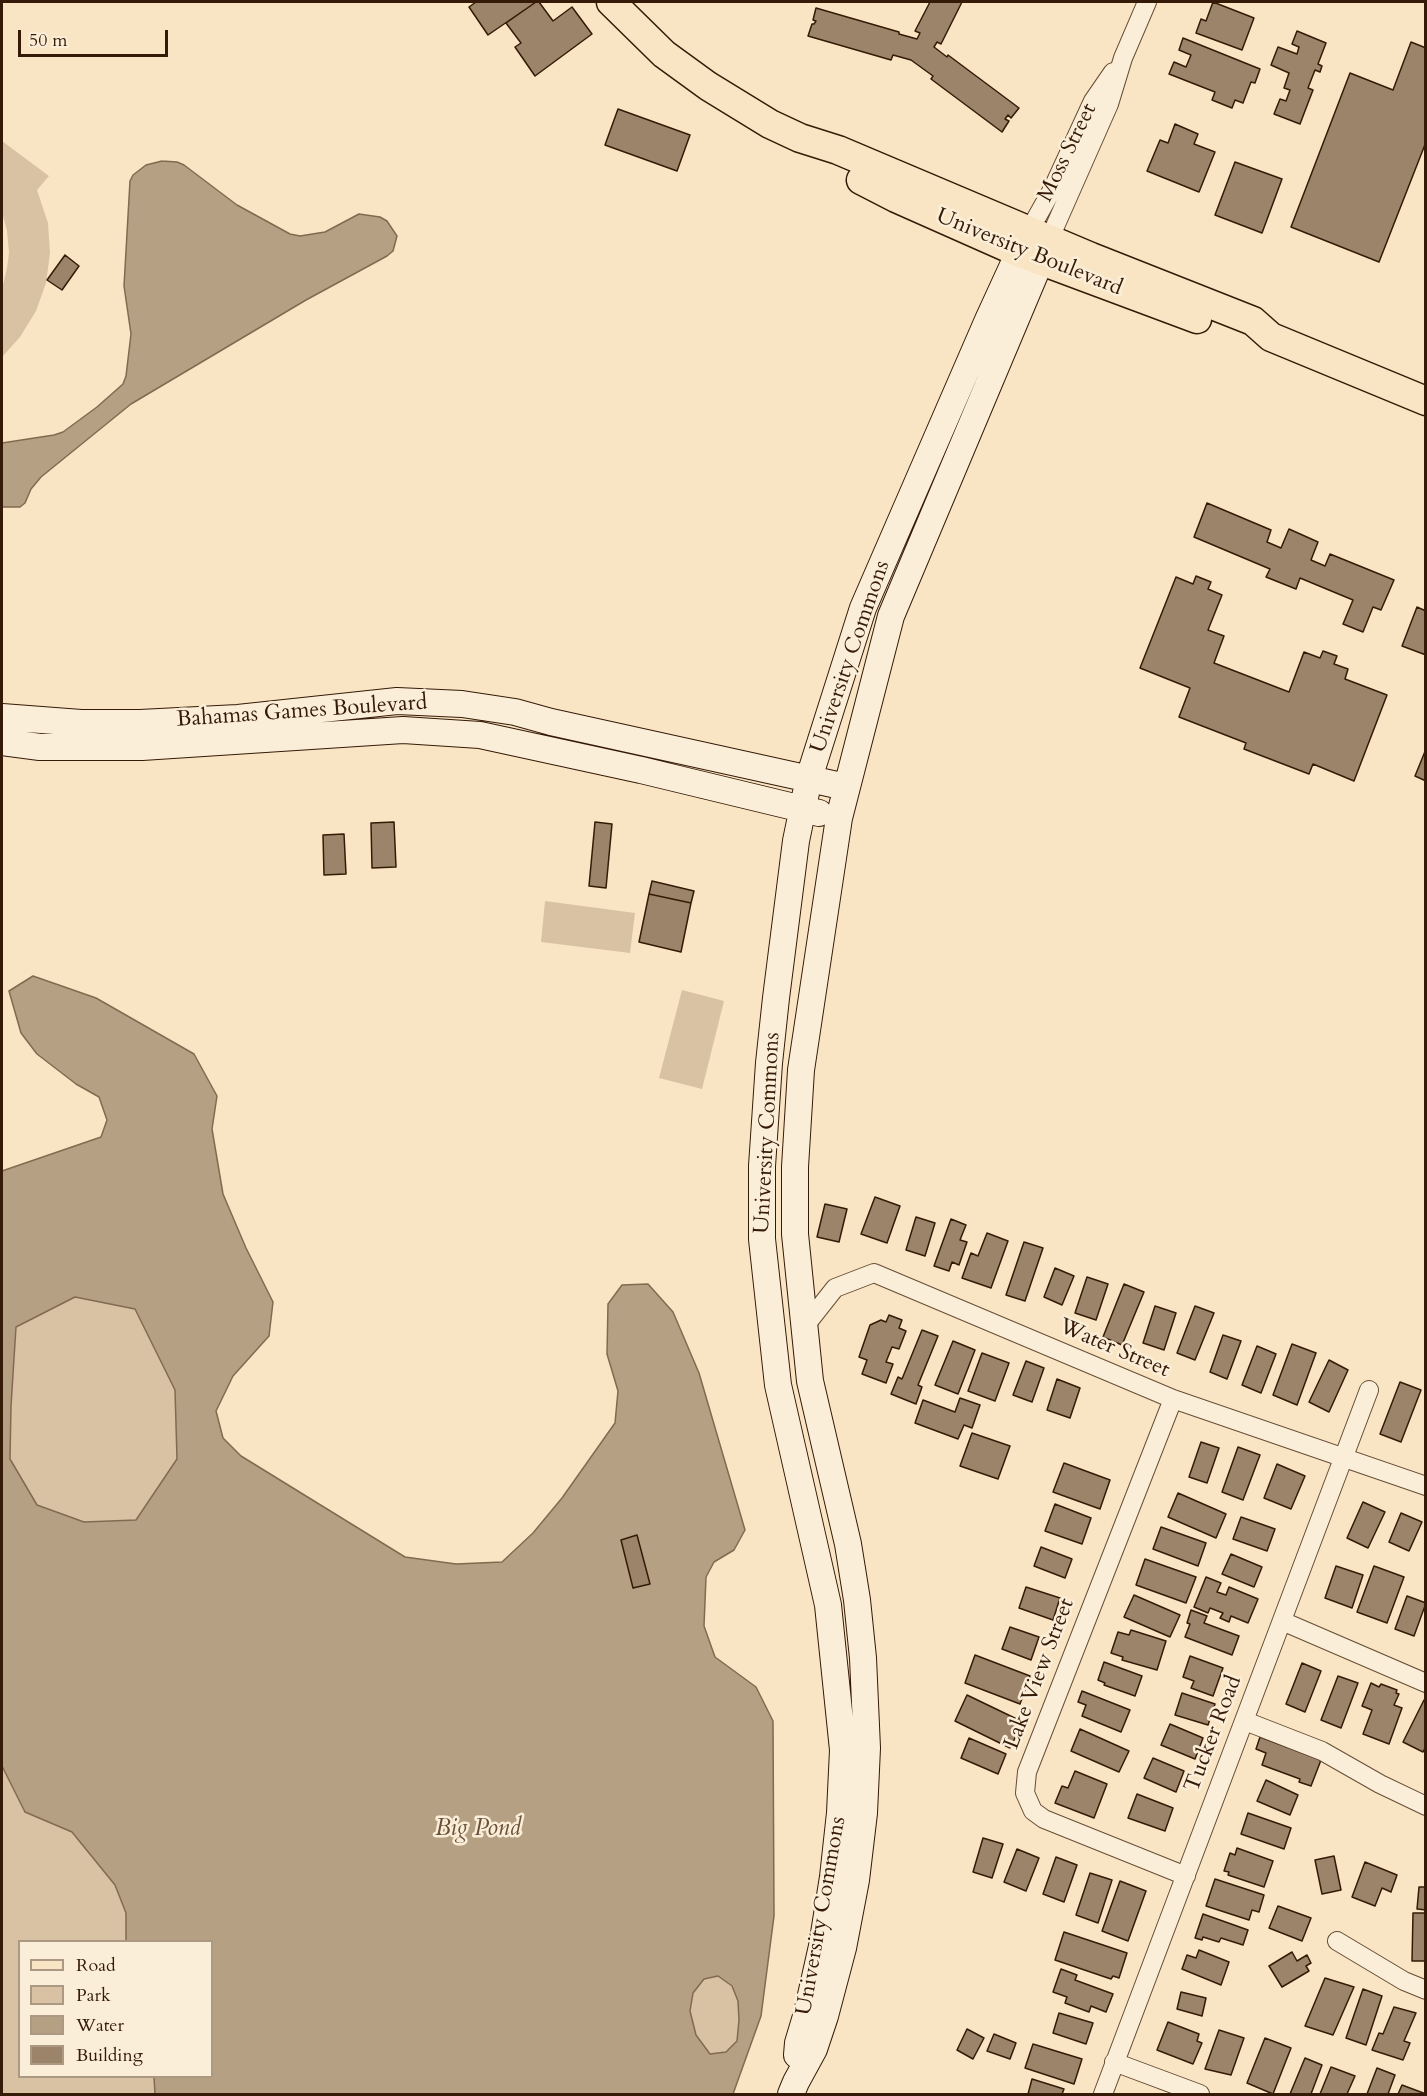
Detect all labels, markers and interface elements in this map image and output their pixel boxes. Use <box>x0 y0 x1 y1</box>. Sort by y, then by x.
scale bar <box>21 18 171 56</box>
text: 50 m <box>29 28 68 53</box>
street label: Moss Street <box>1033 100 1103 206</box>
street label: University Boulevard <box>932 204 1126 302</box>
street label: University Commons <box>806 557 896 757</box>
street label: Bahamas Games Boulevard <box>176 690 428 734</box>
street label: University Commons <box>750 1032 786 1234</box>
street label: Water Street <box>1055 1314 1173 1384</box>
street label: Lake View Street <box>999 1595 1081 1753</box>
street label: Tucker Road <box>1180 1672 1248 1796</box>
street label: University Commons <box>792 1814 852 2018</box>
water label: Big Pond <box>435 1815 521 1843</box>
legend <box>18 1940 213 2078</box>
text: Road <box>76 1953 116 1978</box>
text: Park <box>76 1983 111 2008</box>
text: Water <box>76 2013 124 2038</box>
text: Building <box>76 2043 143 2068</box>

